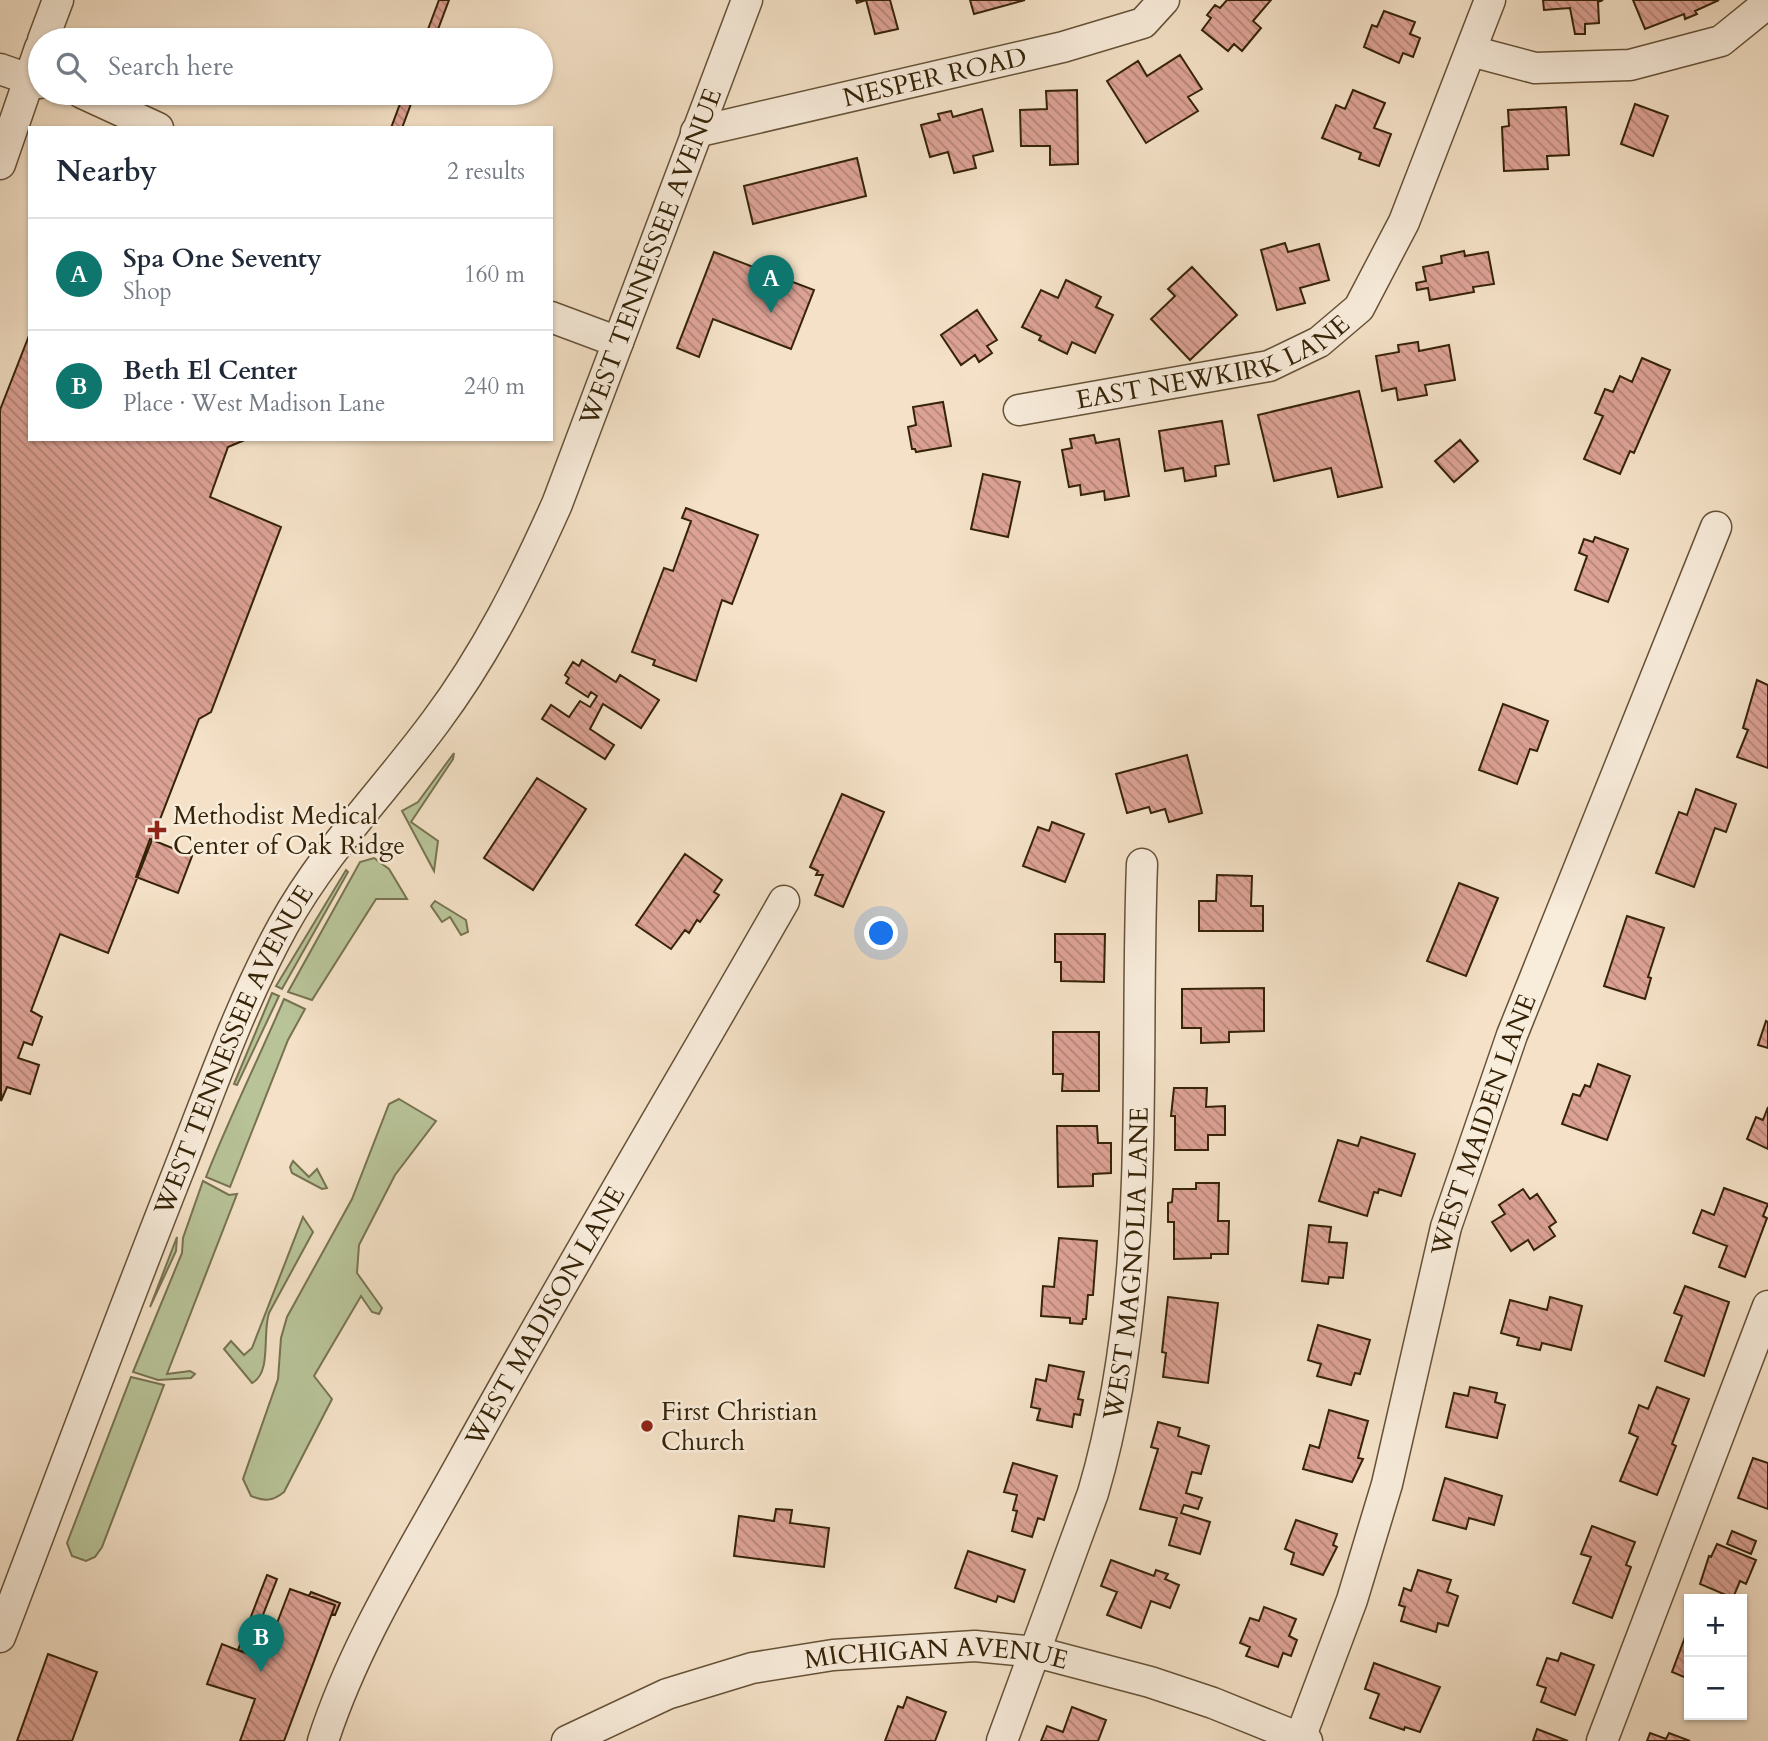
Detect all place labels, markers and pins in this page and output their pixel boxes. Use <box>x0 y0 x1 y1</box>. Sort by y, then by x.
pin: A <box>748 255 794 313</box>
place label: Methodist Medical Center of Oak Ridge <box>173 798 405 863</box>
marker: Methodist Medical Center of Oak Ridge <box>147 820 167 840</box>
place label: First Christian Church <box>661 1394 818 1459</box>
marker: First Christian Church <box>639 1418 655 1434</box>
pin: B <box>238 1614 284 1672</box>

